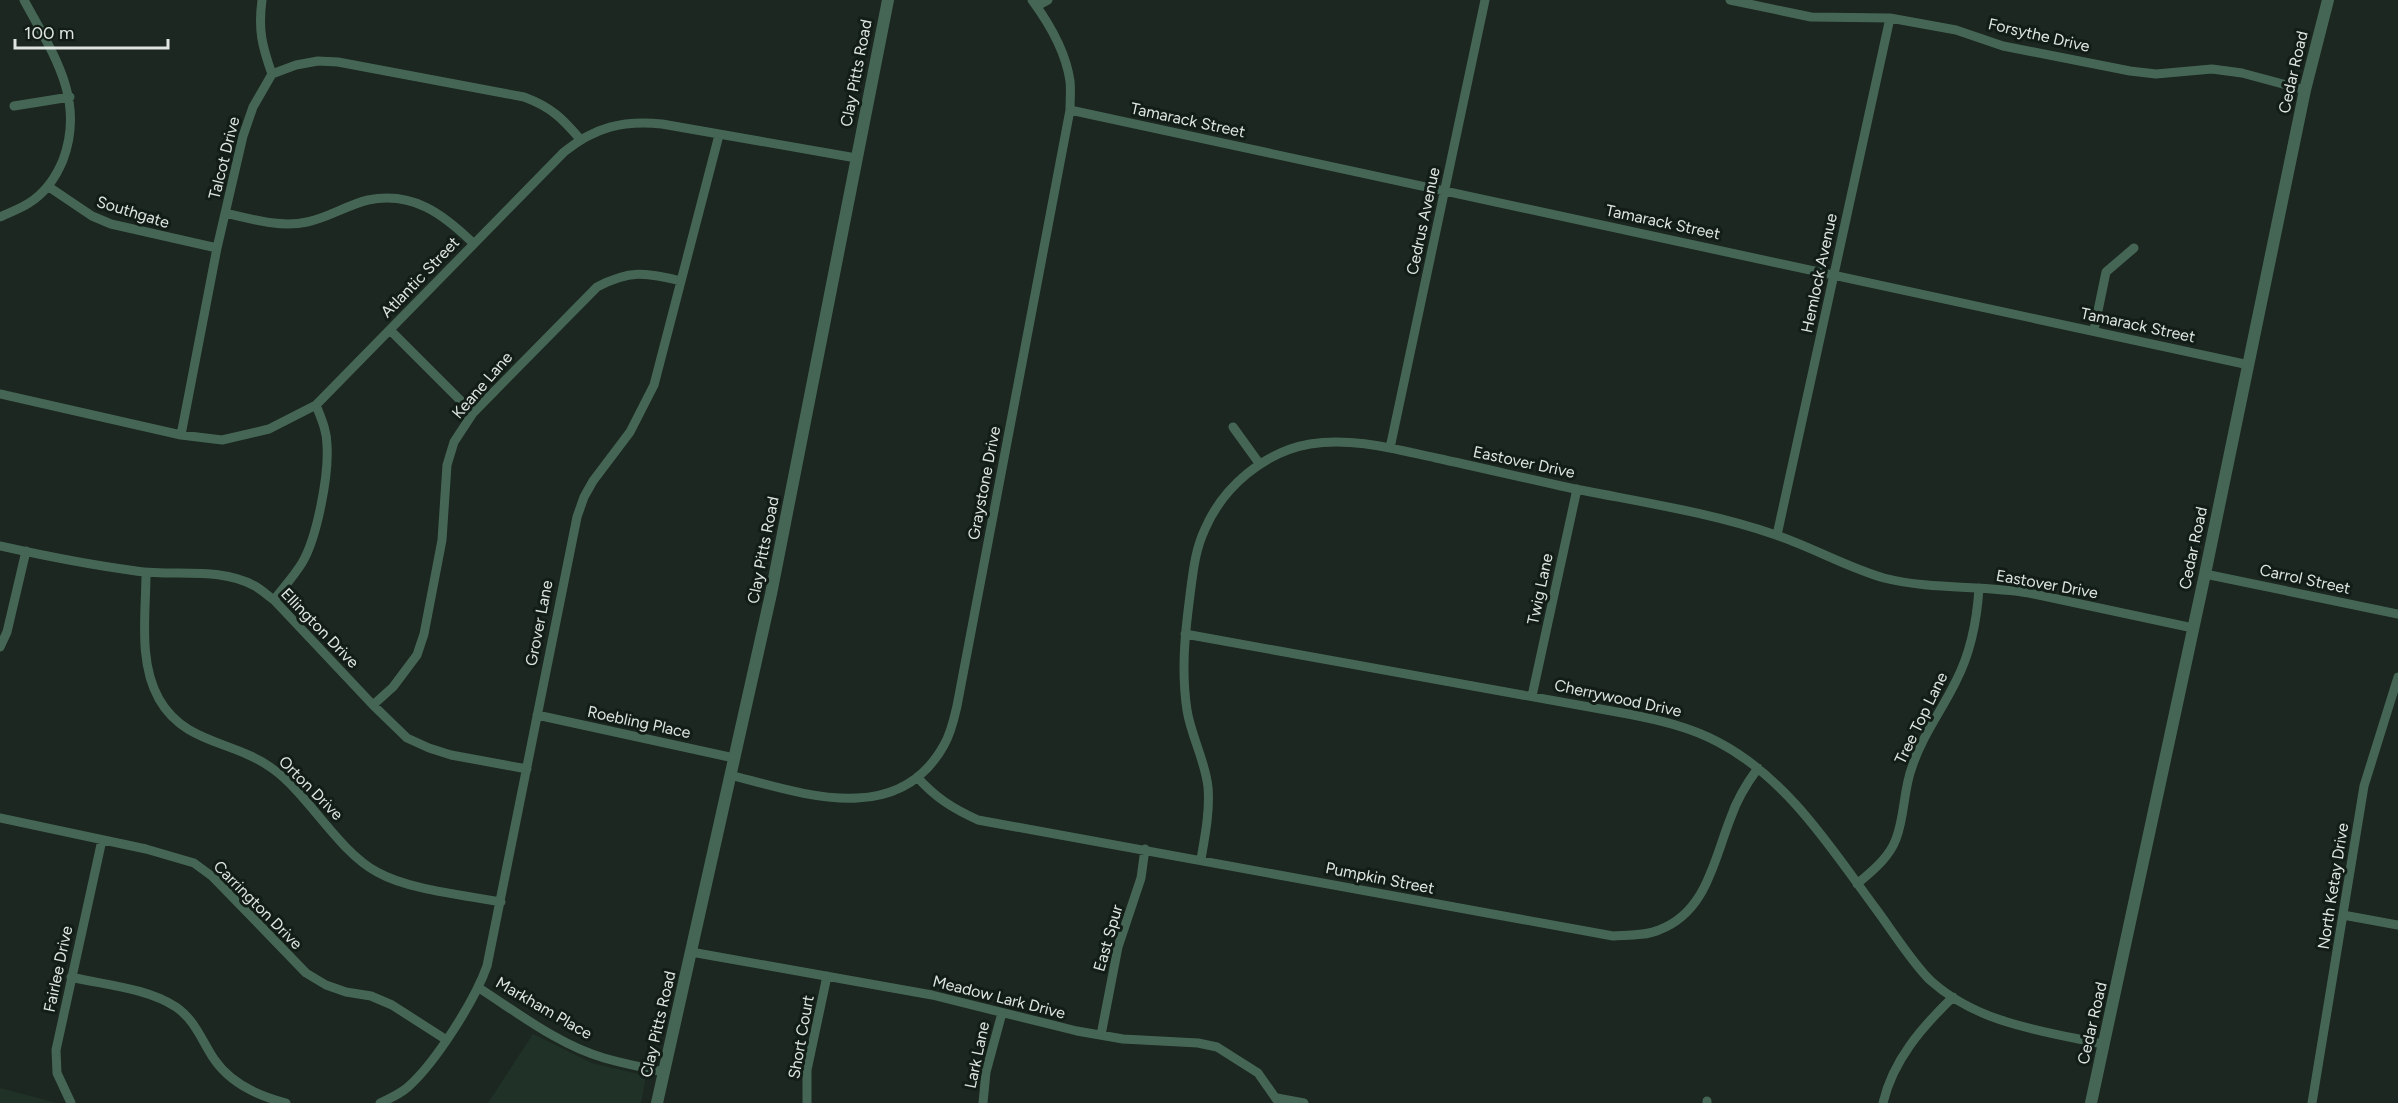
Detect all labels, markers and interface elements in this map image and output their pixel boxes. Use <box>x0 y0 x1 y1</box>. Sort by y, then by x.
scale bar <box>15 12 168 50</box>
street label: Forsythe Drive <box>1986 14 2092 56</box>
street label: Clay Pitts Road <box>836 18 876 128</box>
text: 100 m <box>24 22 74 44</box>
street label: Cedar Road <box>2274 29 2312 115</box>
street label: Tamarack Street <box>1129 99 1247 141</box>
street label: Talcot Drive <box>205 114 243 201</box>
street label: Cedrus Avenue <box>1402 165 1444 277</box>
street label: Southgate <box>94 192 172 232</box>
street label: Tamarack Street <box>1604 201 1722 243</box>
street label: Hemlock Avenue <box>1797 211 1841 334</box>
street label: Atlantic Street <box>377 233 463 321</box>
street label: Tamarack Street <box>2079 304 2197 346</box>
street label: Keane Lane <box>448 348 516 422</box>
street label: Graystone Drive <box>964 424 1004 541</box>
street label: Eastover Drive <box>1471 442 1577 482</box>
street label: Clay Pitts Road <box>743 495 783 605</box>
street label: Cedar Road <box>2175 505 2211 591</box>
street label: Twig Lane <box>1523 551 1557 626</box>
street label: Carrol Street <box>2258 560 2352 598</box>
street label: Eastover Drive <box>1994 566 2100 602</box>
street label: Grover Lane <box>521 578 557 668</box>
street label: Ellington Drive <box>277 584 363 672</box>
street label: Tree Top Lane <box>1891 669 1951 767</box>
street label: Cherrywood Drive <box>1553 675 1684 721</box>
street label: Roebling Place <box>586 702 693 742</box>
street label: Orton Drive <box>275 752 347 824</box>
street label: North Ketay Drive <box>2314 821 2352 951</box>
street label: Carrington Drive <box>210 857 307 954</box>
street label: Pumpkin Street <box>1324 858 1436 898</box>
street label: East Spur <box>1089 902 1127 974</box>
street label: Fairlee Drive <box>40 924 76 1014</box>
street label: Clay Pitts Road <box>637 969 679 1079</box>
street label: Meadow Lark Drive <box>931 971 1068 1023</box>
street label: Markham Place <box>493 973 596 1043</box>
street label: Cedar Road <box>2073 980 2111 1066</box>
street label: Short Court <box>784 994 818 1080</box>
street label: Lark Lane <box>961 1020 993 1090</box>

